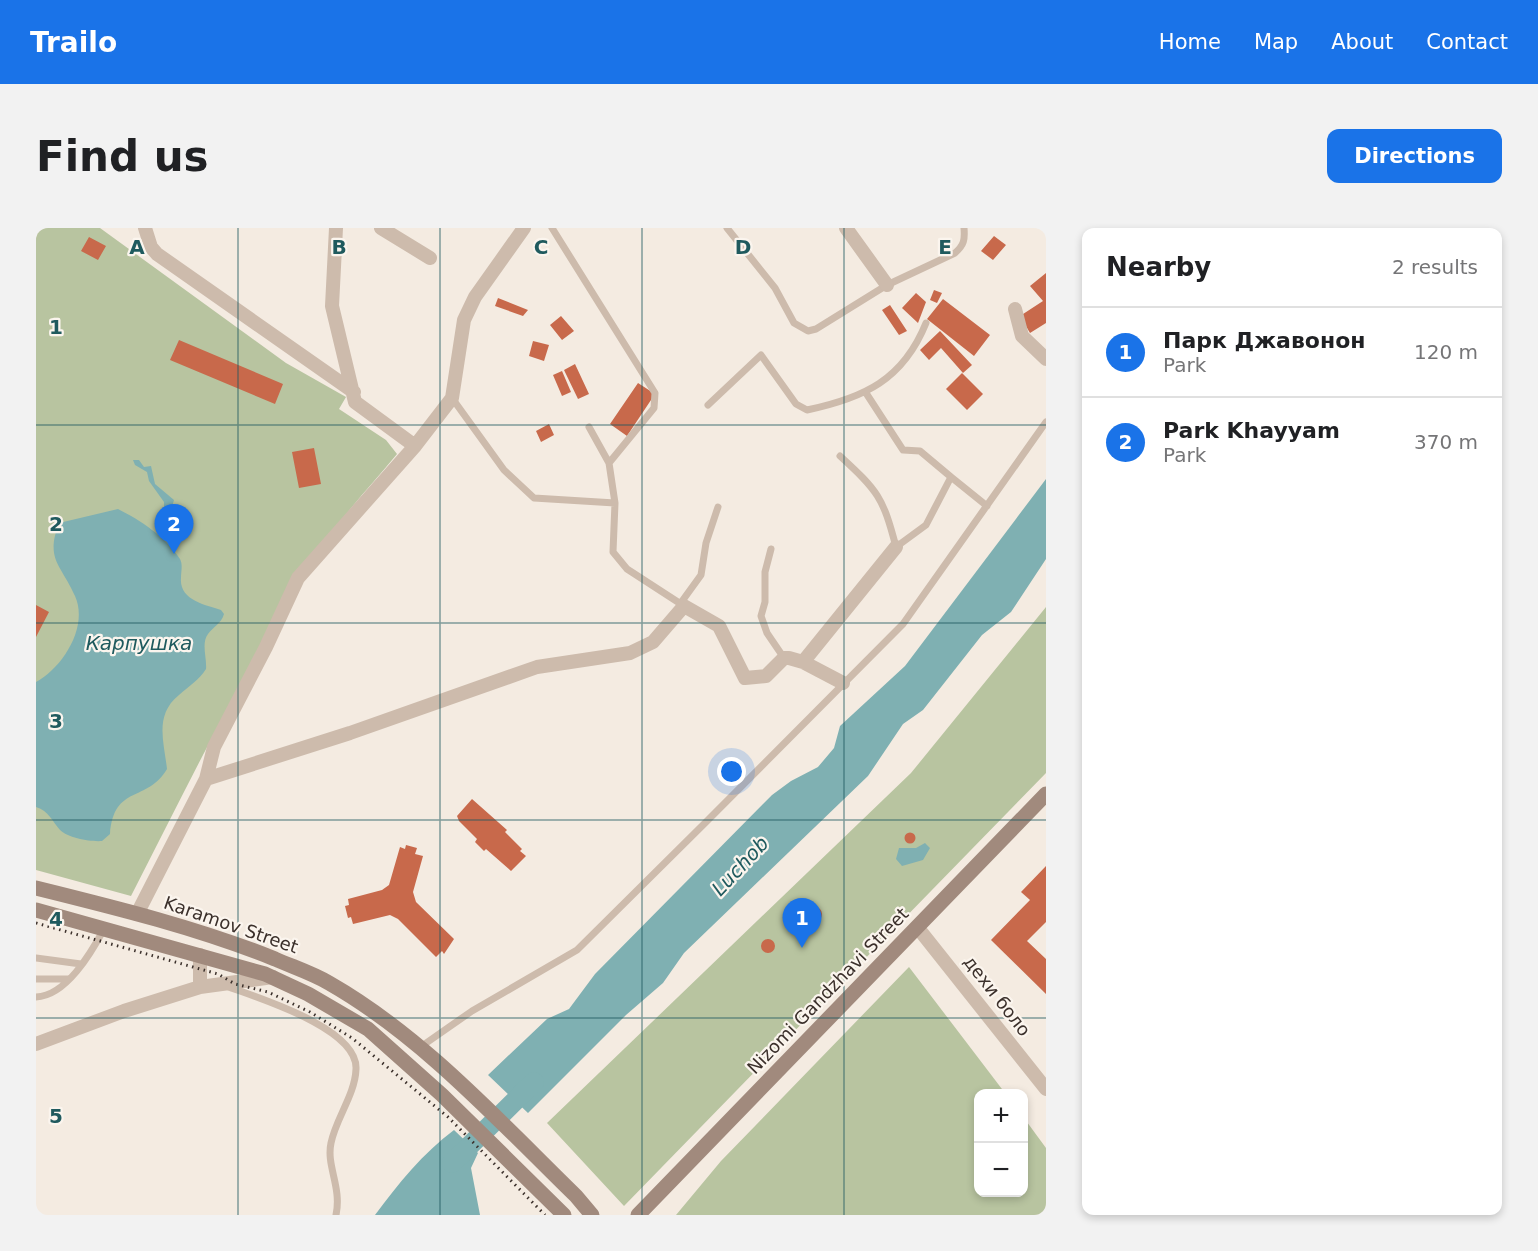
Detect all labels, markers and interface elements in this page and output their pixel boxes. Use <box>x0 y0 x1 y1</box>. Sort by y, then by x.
text: Trailo <box>30 26 117 59</box>
text: Home <box>1159 30 1221 54</box>
text: Map <box>1254 30 1298 54</box>
text: About <box>1331 30 1393 54</box>
text: Contact <box>1426 30 1508 54</box>
button: Directions <box>1327 129 1502 183</box>
text: Find us <box>36 132 209 181</box>
text: A <box>129 235 145 259</box>
text: B <box>331 235 347 259</box>
text: C <box>534 235 548 259</box>
text: D <box>735 235 751 259</box>
text: E <box>938 235 952 259</box>
text: Nearby <box>1106 252 1211 282</box>
text: 2 results <box>1392 255 1478 279</box>
text: 1 <box>49 315 63 339</box>
text: Парк Джавонон <box>1163 328 1365 353</box>
text: 1 <box>1119 340 1132 364</box>
text: 120 m <box>1414 340 1478 364</box>
text: Park <box>1163 353 1206 377</box>
text: Park Khayyam <box>1163 418 1340 443</box>
text: 2 <box>1119 430 1132 454</box>
text: 370 m <box>1414 430 1478 454</box>
text: Park <box>1163 443 1206 467</box>
pin: 2 <box>154 504 194 554</box>
text: 2 <box>49 512 63 536</box>
water label: Карпушка <box>86 631 192 655</box>
text: 3 <box>49 709 63 733</box>
your location <box>717 757 746 786</box>
water label: Luchob <box>707 831 773 901</box>
street label: Karamov Street <box>161 892 301 957</box>
pin: 1 <box>782 898 822 948</box>
street label: Nizomi Gandzhavi Street <box>743 903 913 1078</box>
text: 4 <box>49 907 63 931</box>
street label: дехи боло <box>959 951 1035 1040</box>
map controls <box>974 1089 1028 1197</box>
button: + <box>974 1089 1028 1143</box>
text: 5 <box>49 1104 63 1128</box>
button: − <box>974 1143 1028 1197</box>

